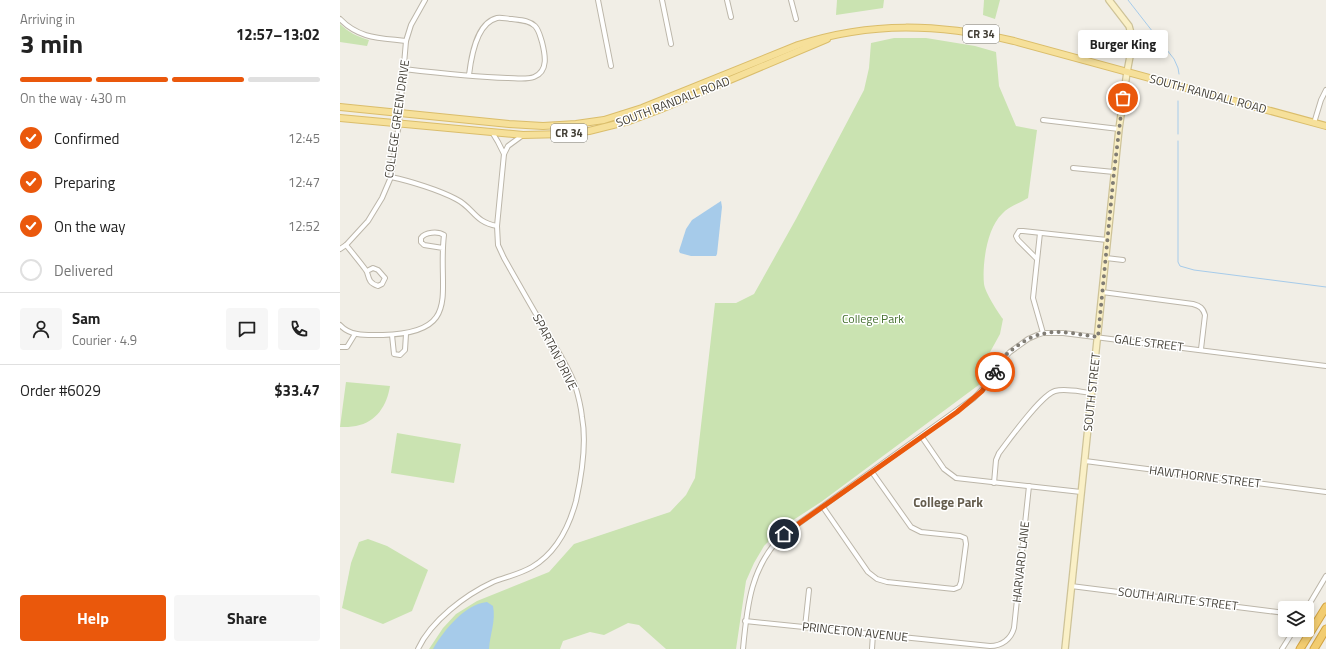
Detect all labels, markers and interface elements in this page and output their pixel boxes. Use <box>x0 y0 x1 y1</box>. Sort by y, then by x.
text: Arriving in <box>20 9 75 29</box>
text: 12:57–13:02 <box>236 23 320 46</box>
text: 3 min <box>20 24 83 63</box>
road number: CR 34 <box>963 25 999 43</box>
callout: Burger King <box>1078 30 1168 58</box>
text: Burger King <box>1090 34 1156 54</box>
street label: COLLEGE GREEN DRIVE <box>379 58 414 179</box>
street label: SOUTH RANDALL ROAD <box>1147 69 1269 118</box>
street label: SOUTH RANDALL ROAD <box>613 71 733 132</box>
pin <box>1106 81 1140 115</box>
icon: bag <box>1112 87 1134 109</box>
text: On the way · 430 m <box>20 88 126 108</box>
road number: CR 34 <box>551 124 587 142</box>
icon: check <box>20 127 42 149</box>
text: Confirmed <box>54 127 119 150</box>
text: 12:45 <box>288 128 320 148</box>
icon: check <box>20 171 42 193</box>
text: Preparing <box>54 171 115 194</box>
text: 12:47 <box>288 172 320 192</box>
icon: check <box>20 215 42 237</box>
text: On the way <box>54 215 126 238</box>
text: 12:52 <box>288 216 320 236</box>
text: Delivered <box>54 259 113 282</box>
text: Sam <box>72 307 100 330</box>
button: person <box>20 308 62 350</box>
button: chat <box>226 308 268 350</box>
button: phone <box>278 308 320 350</box>
park label: College Park <box>842 309 904 328</box>
street label: SPARTAN DRIVE <box>528 310 583 393</box>
street label: GALE STREET <box>1113 329 1185 356</box>
text: Courier · 4.9 <box>72 330 137 350</box>
street label: SOUTH STREET <box>1078 351 1105 432</box>
courier <box>975 352 1015 392</box>
icon: bike <box>984 361 1006 383</box>
text: Order #6029 <box>20 379 101 402</box>
text: $33.47 <box>274 379 320 402</box>
street label: HAWTHORNE STREET <box>1148 460 1263 493</box>
district label: College Park <box>913 492 983 512</box>
pin <box>767 517 801 551</box>
street label: HARVARD LANE <box>1007 520 1034 604</box>
icon: home <box>773 523 795 545</box>
street label: SOUTH AIRLITE STREET <box>1117 582 1240 615</box>
button: Help <box>20 595 166 641</box>
button: Share <box>174 595 320 641</box>
map controls <box>1278 601 1314 637</box>
button: layers <box>1278 601 1314 637</box>
street label: PRINCETON AVENUE <box>801 616 909 647</box>

